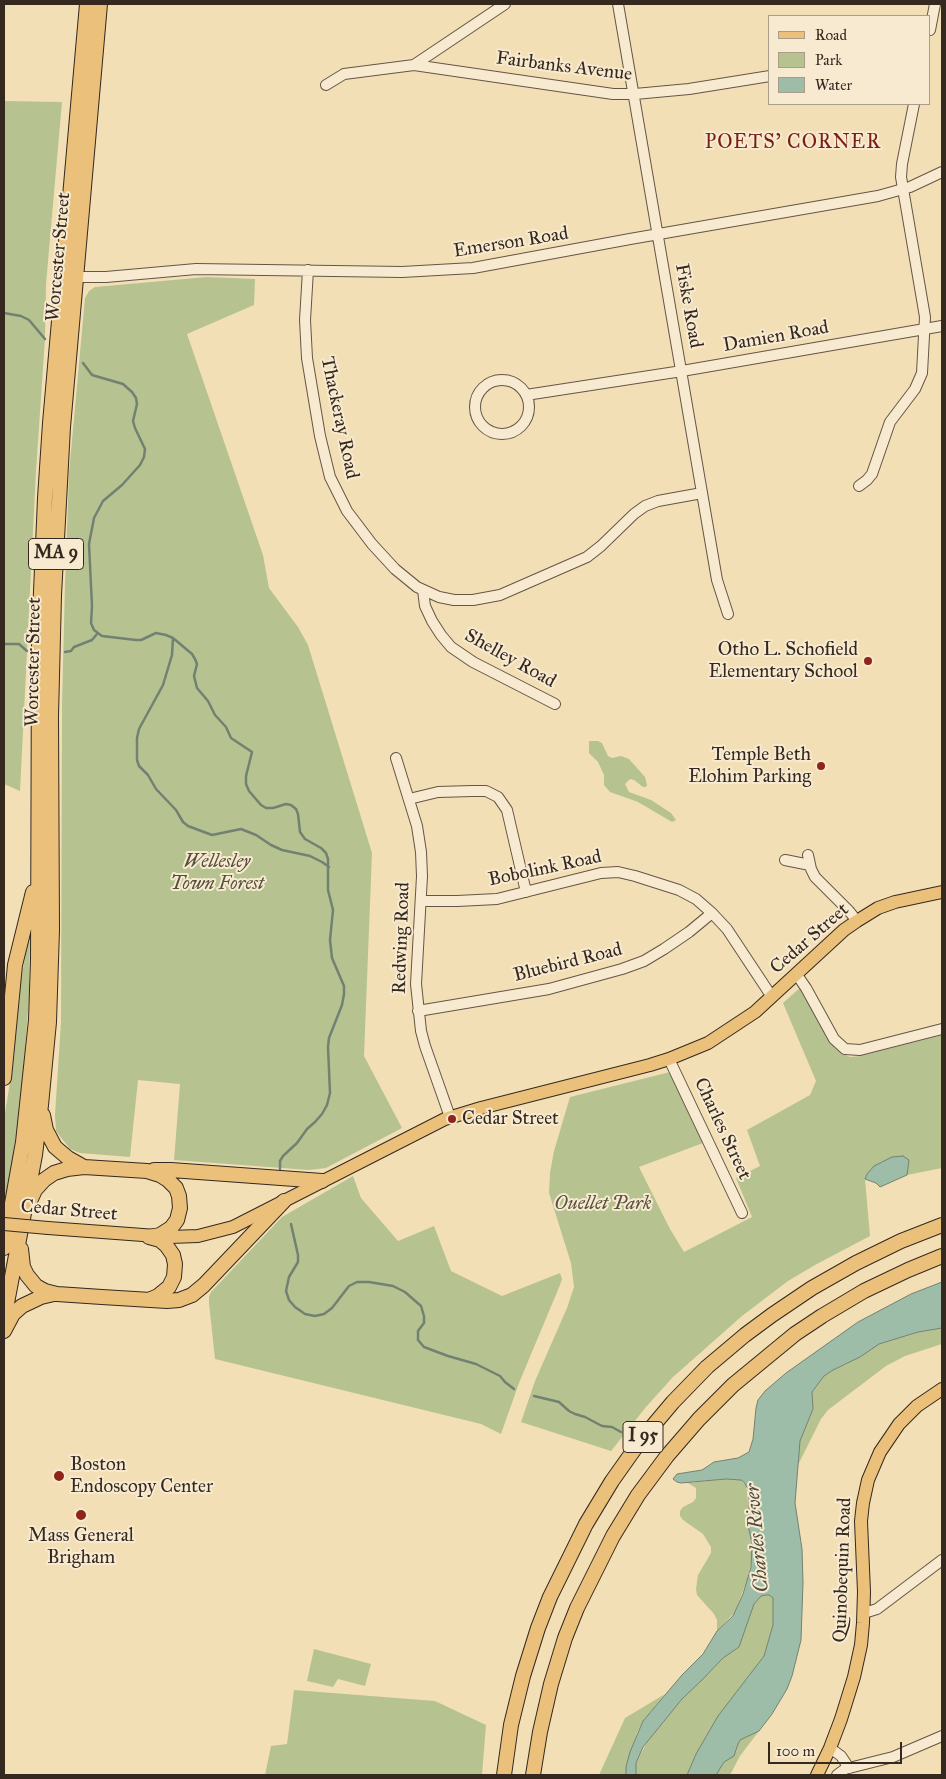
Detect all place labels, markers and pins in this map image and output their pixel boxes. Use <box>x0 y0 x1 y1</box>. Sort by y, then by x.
place label: Otho L. Schofield Elementary School <box>709 639 858 683</box>
marker: Otho L. Schofield Elementary School <box>862 655 874 667</box>
place label: Temple Beth Elohim Parking <box>688 744 811 788</box>
marker: Temple Beth Elohim Parking <box>815 760 827 772</box>
place label: Cedar Street <box>462 1108 559 1130</box>
marker: Cedar Street <box>446 1113 458 1125</box>
place label: Boston Endoscopy Center <box>70 1454 213 1498</box>
marker: Boston Endoscopy Center <box>52 1469 66 1483</box>
marker: Mass General Brigham <box>74 1508 88 1522</box>
place label: Mass General Brigham <box>28 1525 134 1569</box>

